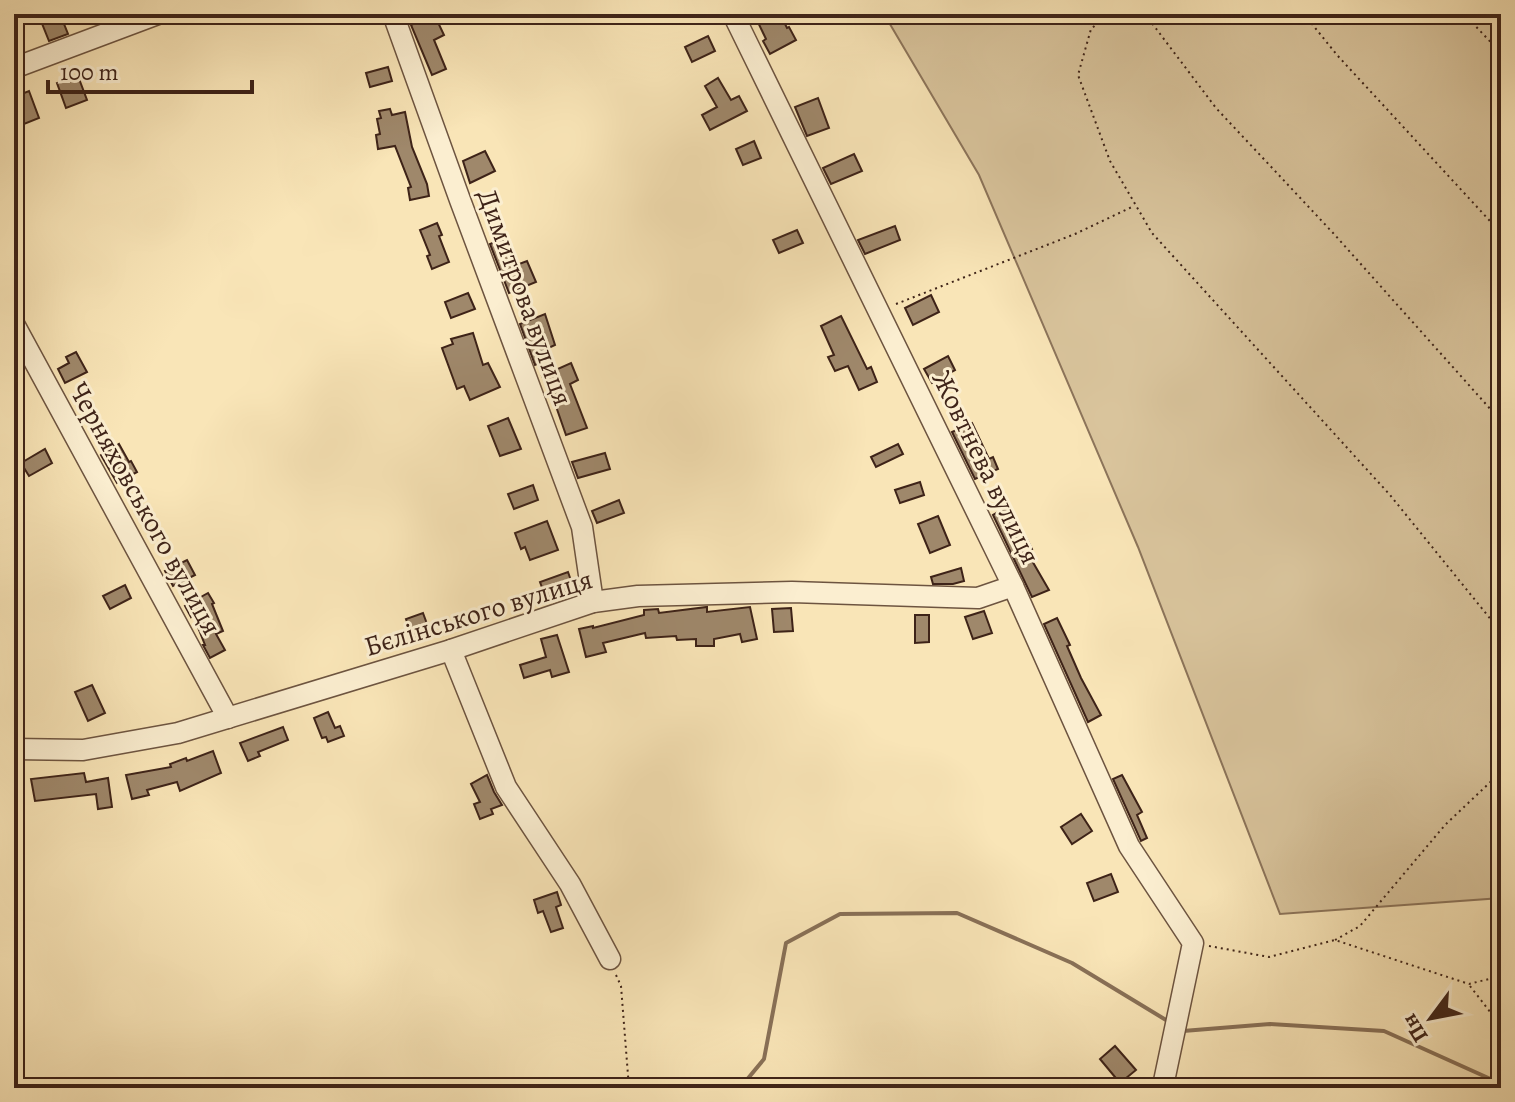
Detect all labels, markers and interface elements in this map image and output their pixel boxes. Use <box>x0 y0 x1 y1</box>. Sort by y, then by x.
scale bar <box>48 44 252 94</box>
text: 100 m <box>60 56 119 88</box>
street label: Димитрова вулиця <box>468 184 582 411</box>
street label: Жовтнева вулиця <box>923 364 1049 571</box>
street label: Черняховського вулиця <box>60 375 230 642</box>
street label: Бєлінського вулиця <box>359 560 597 666</box>
north arrow <box>1391 978 1471 1058</box>
text: Пн <box>1395 1008 1435 1048</box>

